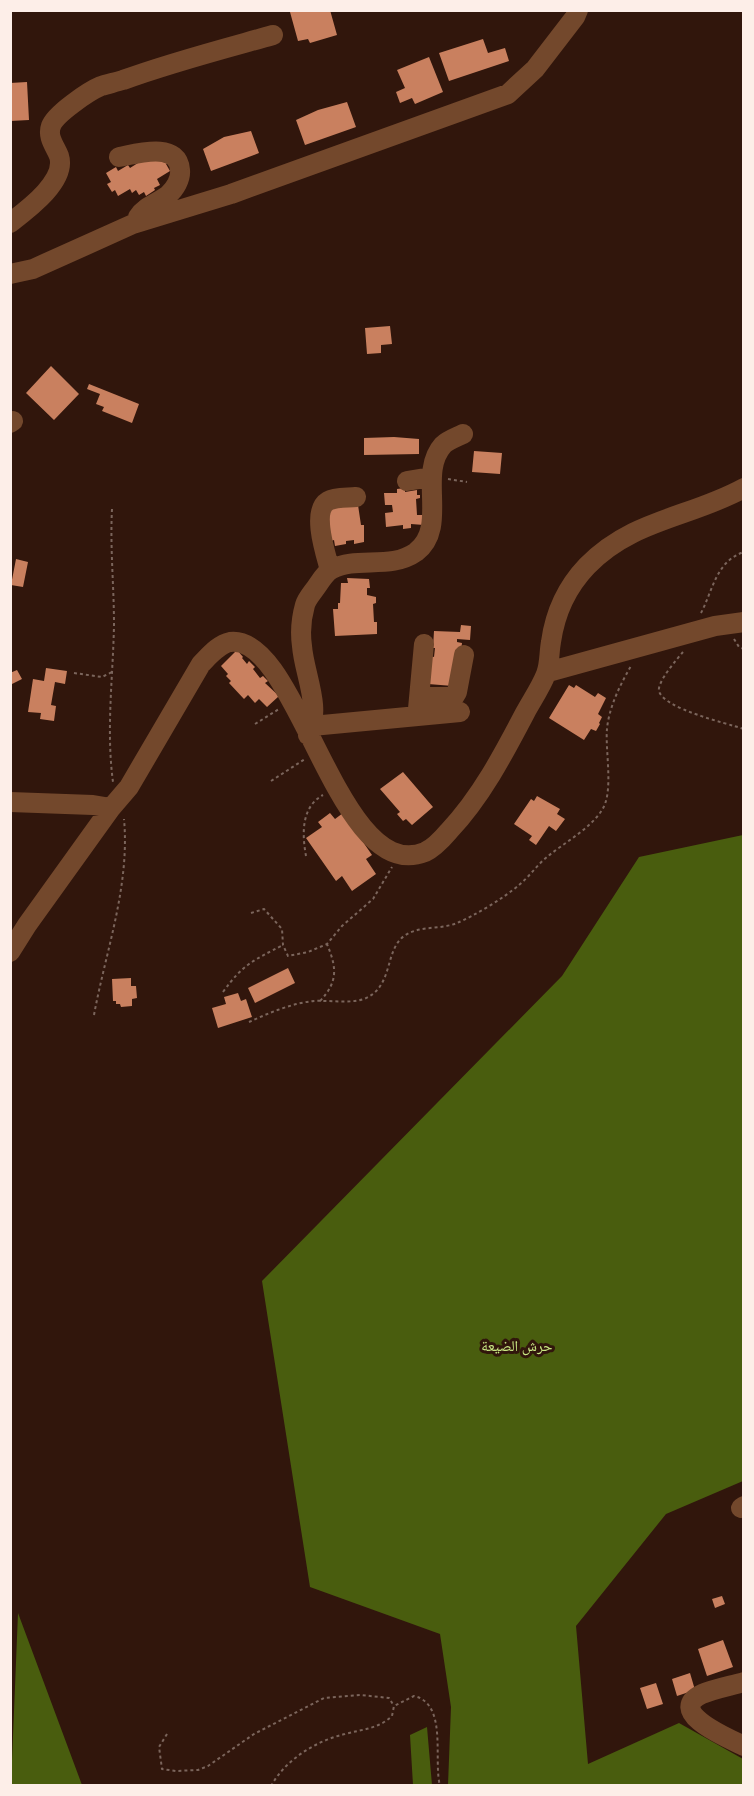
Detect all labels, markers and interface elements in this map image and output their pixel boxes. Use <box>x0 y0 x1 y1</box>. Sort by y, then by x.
park label: حرش الضيعة <box>481 1337 553 1356</box>

